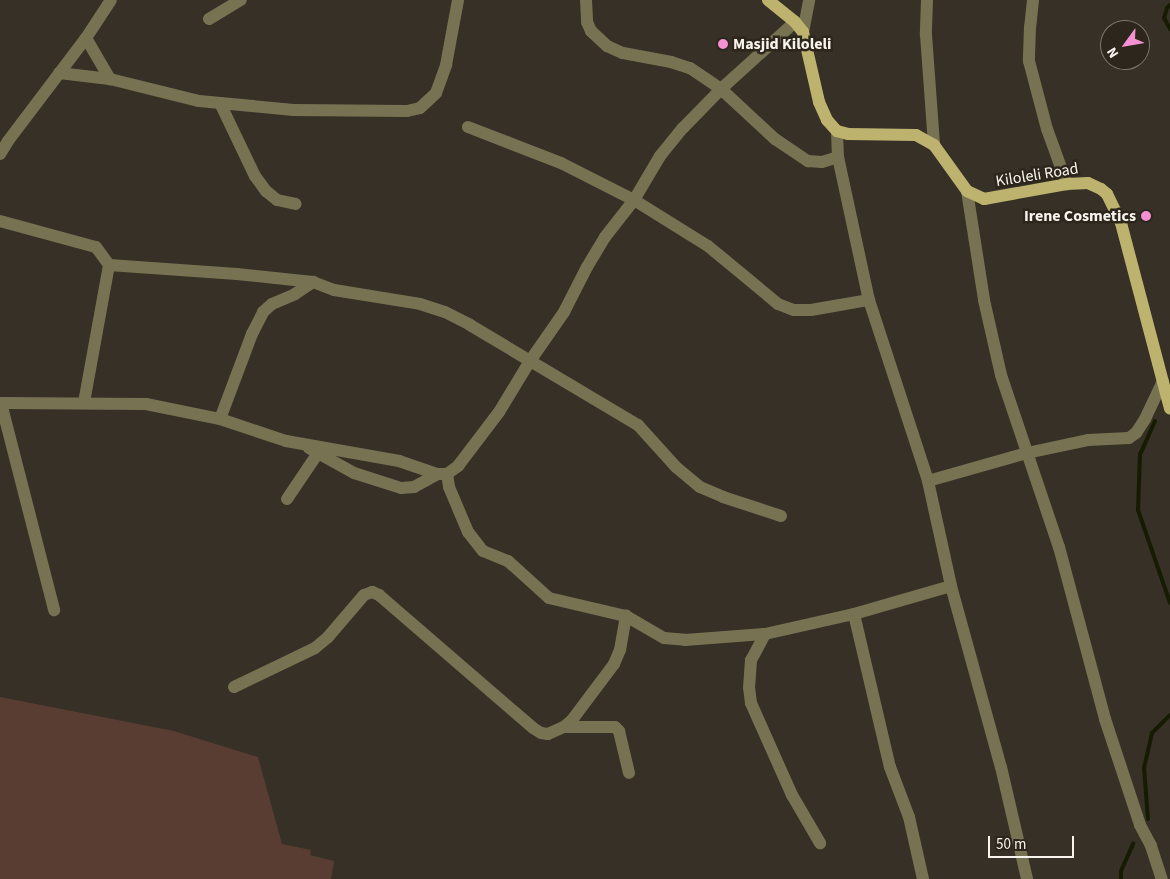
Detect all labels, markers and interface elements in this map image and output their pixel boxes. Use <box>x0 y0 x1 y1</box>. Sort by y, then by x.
north arrow <box>1100 20 1150 70</box>
place label: Masjid Kiloleli <box>733 34 831 54</box>
marker: Masjid Kiloleli <box>717 38 729 50</box>
text: N <box>1102 43 1124 62</box>
street label: Kiloleli Road <box>994 159 1080 191</box>
place label: Irene Cosmetics <box>1024 206 1136 226</box>
marker: Irene Cosmetics <box>1140 210 1152 222</box>
scale bar <box>990 826 1076 858</box>
text: 50 m <box>996 834 1026 855</box>

